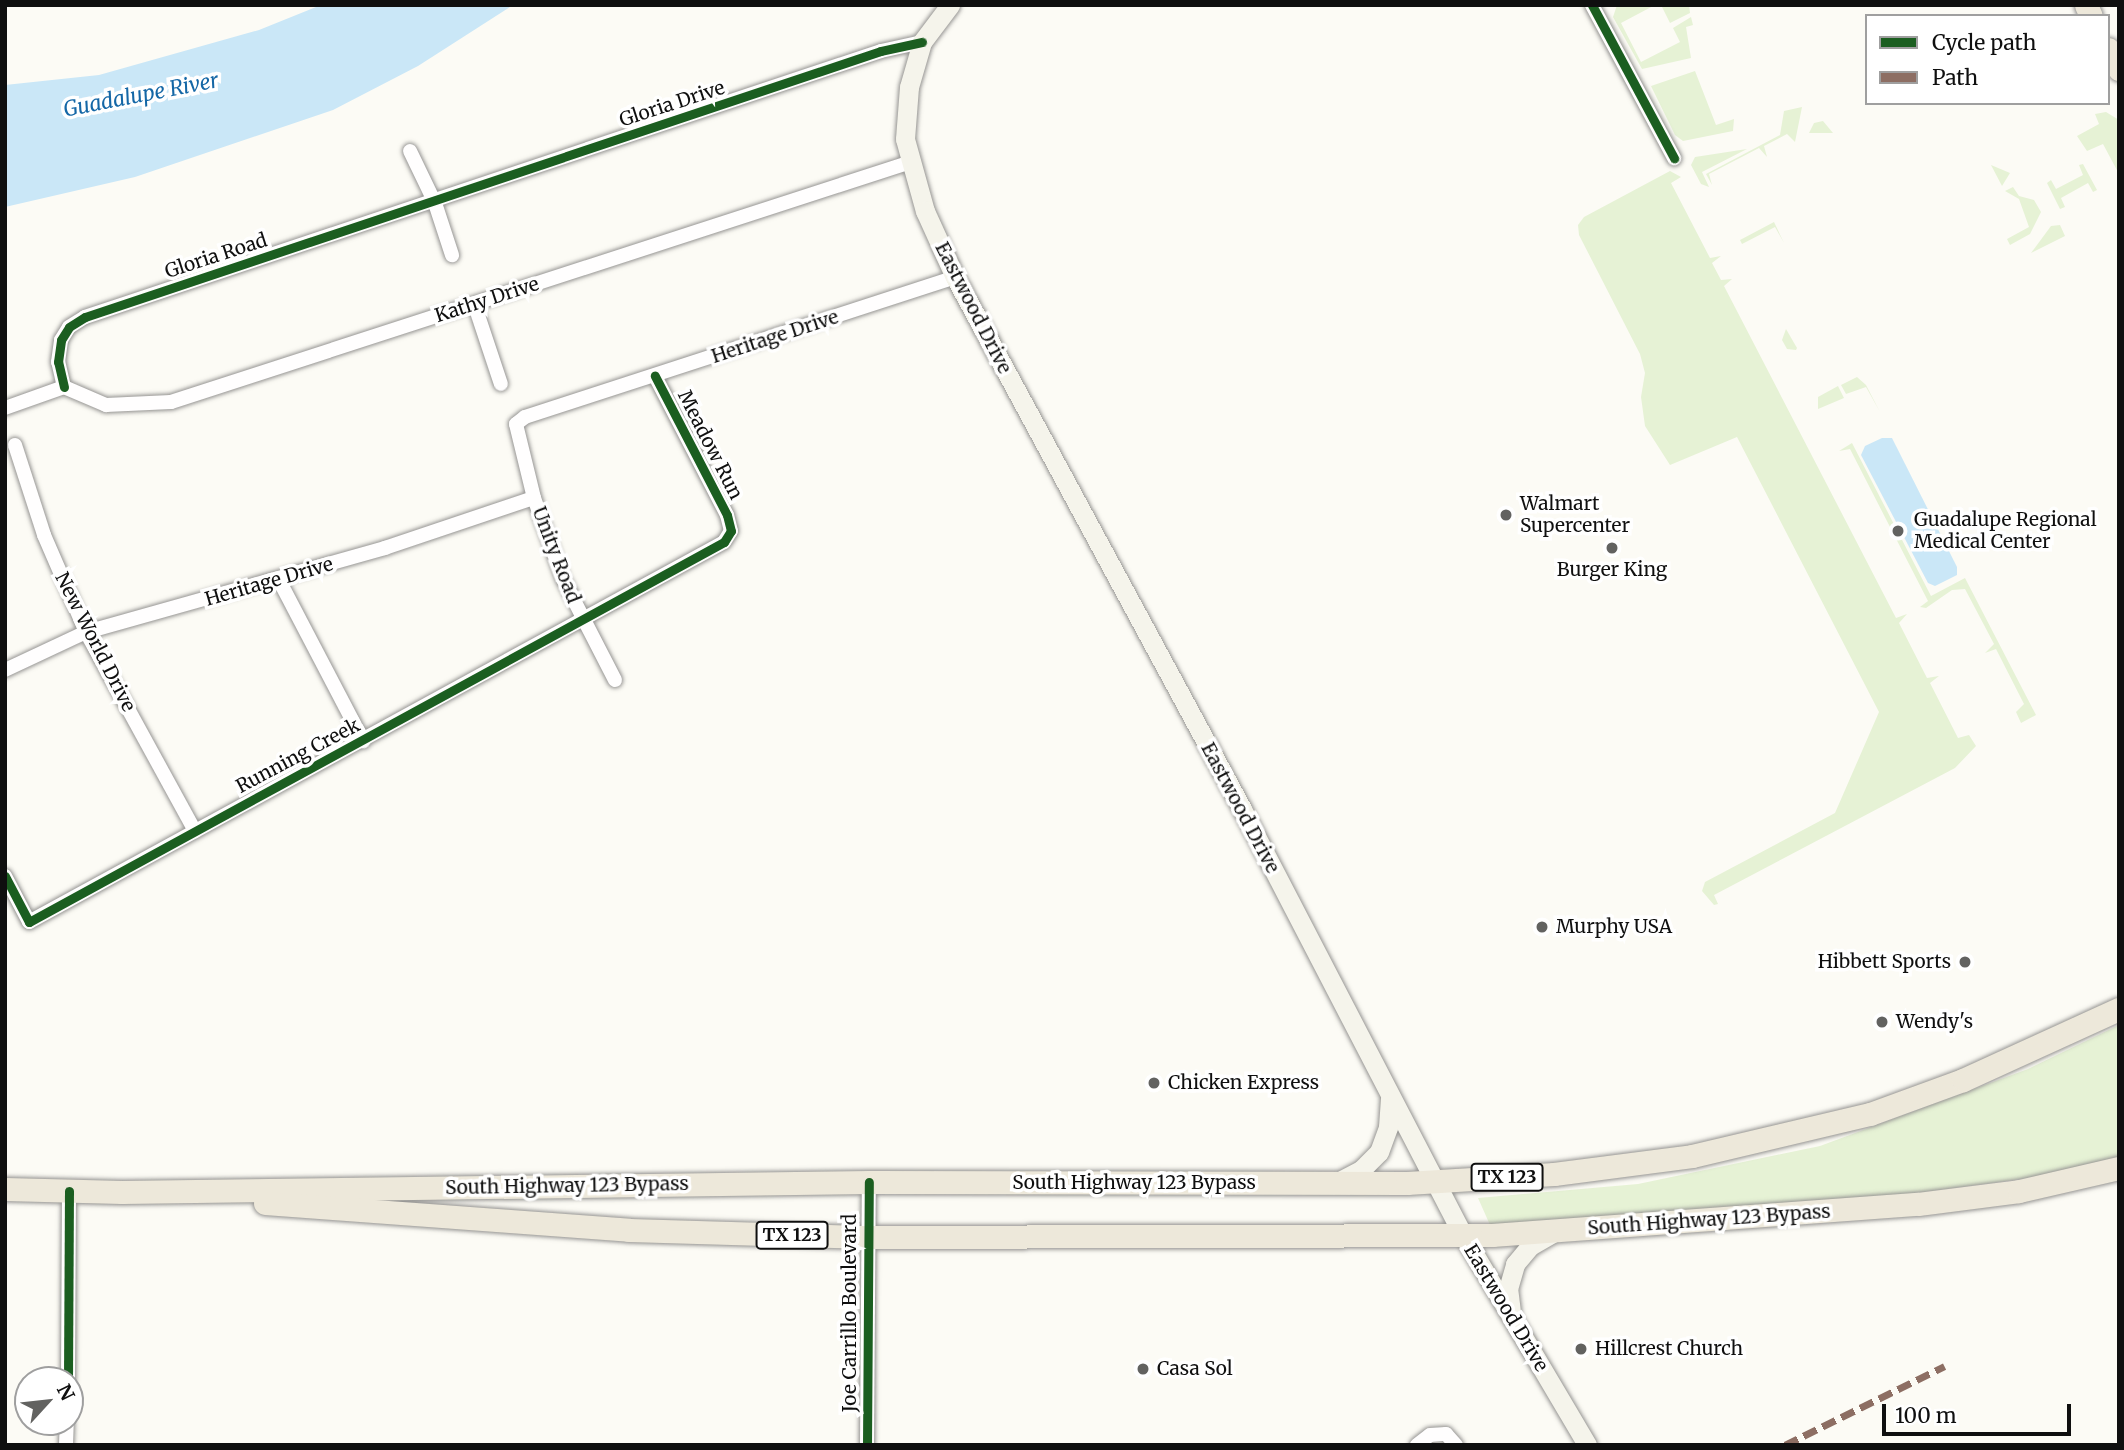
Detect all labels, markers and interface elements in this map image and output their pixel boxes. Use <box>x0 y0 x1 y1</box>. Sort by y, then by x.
legend <box>1865 14 2110 105</box>
text: Cycle path <box>1932 29 2036 56</box>
text: Path <box>1932 64 1978 91</box>
water label: Guadalupe River <box>61 68 221 122</box>
street label: Gloria Drive <box>617 76 727 132</box>
street label: Gloria Road <box>162 229 270 283</box>
street label: Eastwood Drive <box>930 239 1016 377</box>
street label: Kathy Drive <box>432 272 542 328</box>
street label: Heritage Drive <box>709 306 841 368</box>
street label: Meadow Run <box>673 387 747 503</box>
place label: Walmart Supercenter <box>1520 493 1630 537</box>
street label: Unity Road <box>527 504 585 606</box>
marker: Walmart Supercenter <box>1498 507 1514 523</box>
place label: Guadalupe Regional Medical Center <box>1914 509 2097 553</box>
marker: Guadalupe Regional Medical Center <box>1888 521 1908 541</box>
marker: Burger King <box>1604 540 1620 556</box>
street label: Heritage Drive <box>202 553 336 611</box>
place label: Burger King <box>1557 559 1667 581</box>
street label: New World Drive <box>50 568 140 716</box>
street label: Running Creek <box>232 714 364 798</box>
street label: Eastwood Drive <box>1196 739 1284 877</box>
place label: Murphy USA <box>1556 916 1672 938</box>
marker: Murphy USA <box>1534 919 1550 935</box>
place label: Hibbett Sports <box>1818 951 1951 973</box>
marker: Hibbett Sports <box>1957 954 1973 970</box>
place label: Wendy's <box>1896 1011 1973 1033</box>
marker: Wendy's <box>1874 1014 1890 1030</box>
place label: Chicken Express <box>1168 1072 1319 1094</box>
marker: Chicken Express <box>1146 1075 1162 1091</box>
road number: TX 123 <box>1470 1162 1544 1192</box>
street label: South Highway 123 Bypass <box>445 1172 689 1200</box>
street label: South Highway 123 Bypass <box>1012 1172 1256 1194</box>
street label: South Highway 123 Bypass <box>1587 1200 1831 1240</box>
street label: Joe Carrillo Boulevard <box>839 1214 861 1412</box>
road number: TX 123 <box>755 1220 829 1250</box>
street label: Eastwood Drive <box>1459 1240 1553 1376</box>
place label: Hillcrest Church <box>1595 1338 1743 1360</box>
marker: Hillcrest Church <box>1573 1341 1589 1357</box>
place label: Casa Sol <box>1157 1358 1233 1380</box>
marker: Casa Sol <box>1135 1361 1151 1377</box>
north arrow <box>14 1366 84 1436</box>
text: N <box>52 1380 80 1405</box>
scale bar <box>1886 1390 2075 1434</box>
text: 100 m <box>1895 1402 1957 1429</box>

